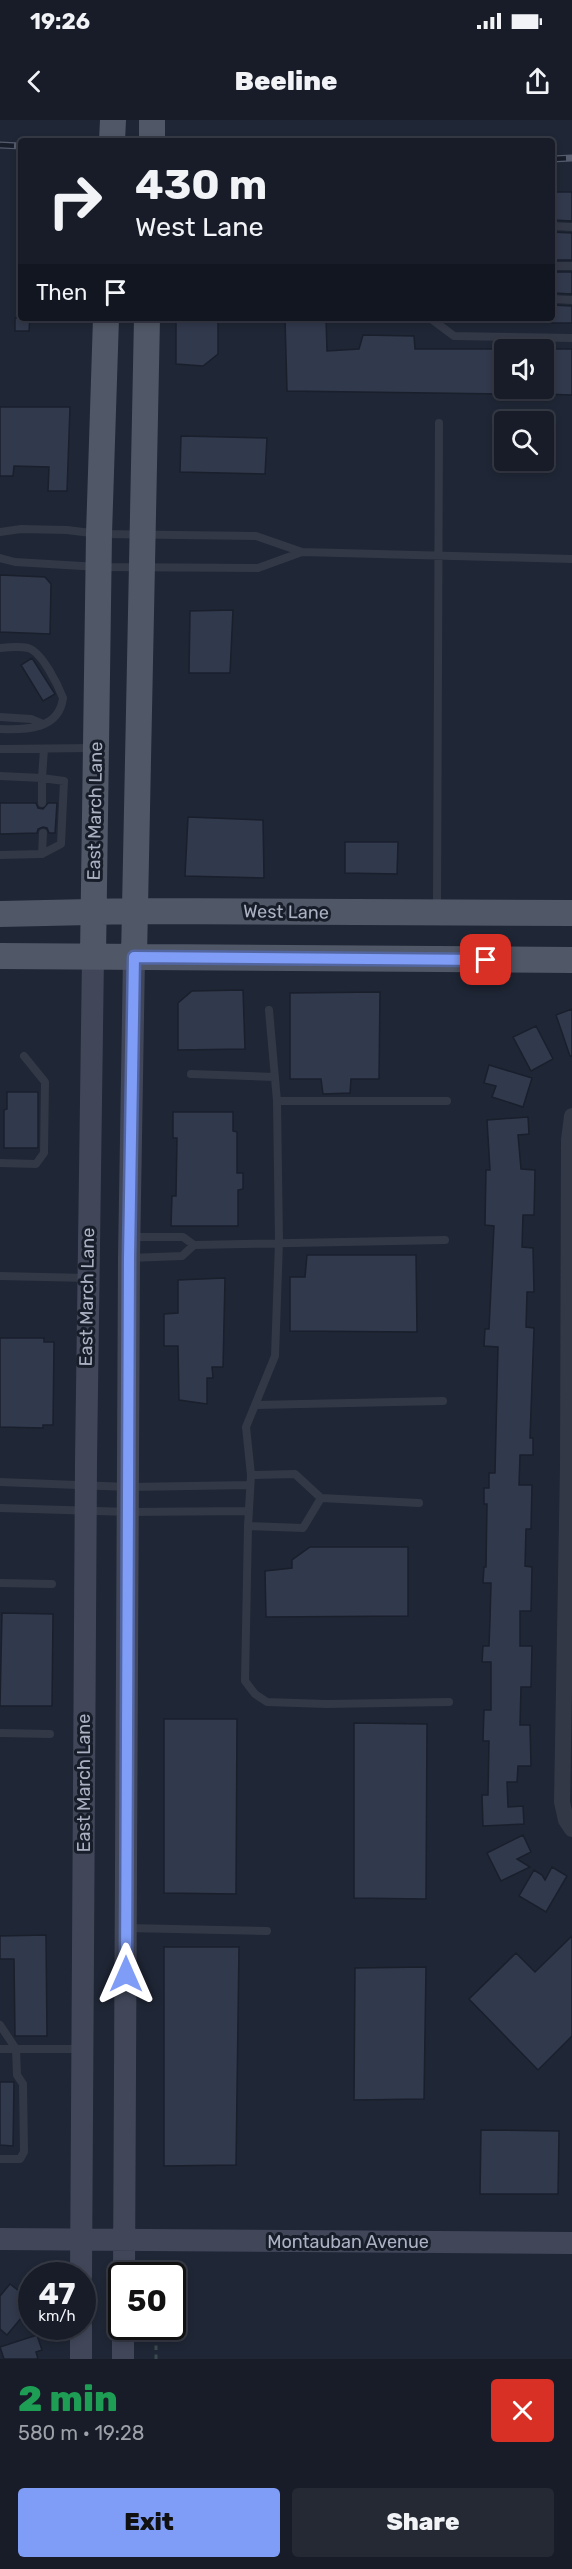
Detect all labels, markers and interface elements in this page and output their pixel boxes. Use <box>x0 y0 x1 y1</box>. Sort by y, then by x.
text: 19:26 <box>30 8 90 35</box>
icon: back <box>18 65 51 98</box>
text: Beeline <box>235 65 337 97</box>
icon: share <box>521 65 554 98</box>
text: 430 m <box>135 160 267 210</box>
icon: right <box>36 162 114 240</box>
text: West Lane <box>135 211 264 243</box>
icon: arrive <box>99 276 132 309</box>
text: Then <box>36 279 87 306</box>
map controls <box>494 339 554 471</box>
button: sound <box>494 339 554 399</box>
button: search <box>494 411 554 471</box>
street label: East March Lane <box>83 741 107 881</box>
street label: West Lane <box>243 900 329 924</box>
pin <box>460 934 511 985</box>
icon: arrive <box>469 943 502 976</box>
street label: East March Lane <box>75 1227 99 1367</box>
street label: East March Lane <box>73 1714 95 1852</box>
position arrow <box>94 1942 158 2006</box>
street label: Montauban Avenue <box>267 2231 429 2253</box>
speed limit sign: 50 <box>108 2262 186 2340</box>
text: 47 <box>39 2276 75 2312</box>
text: km/h <box>38 2307 76 2325</box>
text: 2 min <box>18 2377 118 2420</box>
button: close <box>491 2379 554 2442</box>
text: 580 m · 19:28 <box>18 2421 144 2445</box>
button: Exit <box>18 2488 280 2557</box>
button: Share <box>292 2488 554 2557</box>

